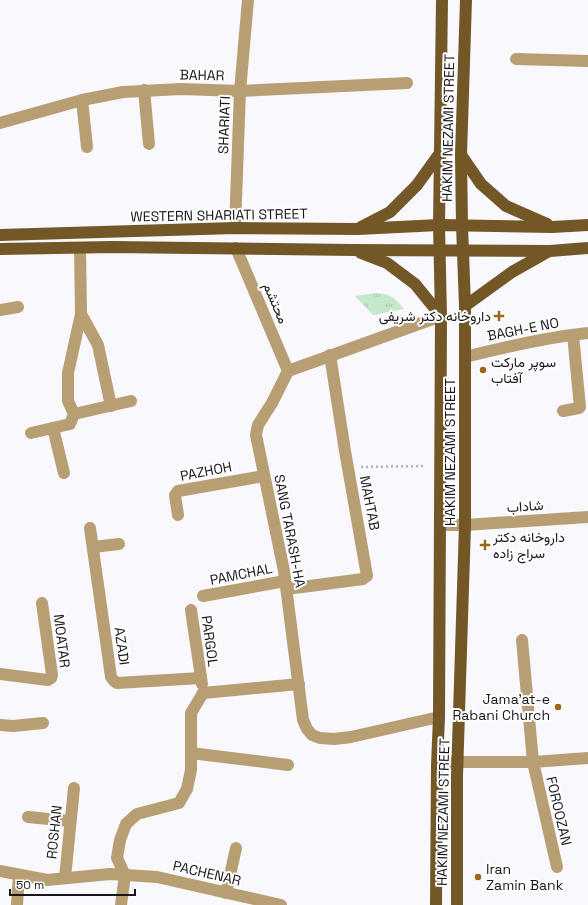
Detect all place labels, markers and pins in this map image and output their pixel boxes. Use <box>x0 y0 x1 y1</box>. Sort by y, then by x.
place label: داروخانه دکتر شریفی <box>379 307 491 325</box>
marker: داروخانه دکتر شریفی <box>494 311 504 321</box>
place label: سوپر مارکت آفتاب <box>491 353 556 387</box>
marker: سوپر مارکت آفتاب <box>478 365 488 375</box>
place label: داروخانه دکتر سراج زاده <box>492 528 565 564</box>
marker: داروخانه دکتر سراج زاده <box>480 540 490 550</box>
place label: Jama'at-e Rabani Church <box>452 690 550 724</box>
marker: Jama'at-e Rabani Church <box>553 702 563 712</box>
place label: Iran Zamin Bank <box>486 860 564 894</box>
marker: Iran Zamin Bank <box>473 872 483 882</box>

